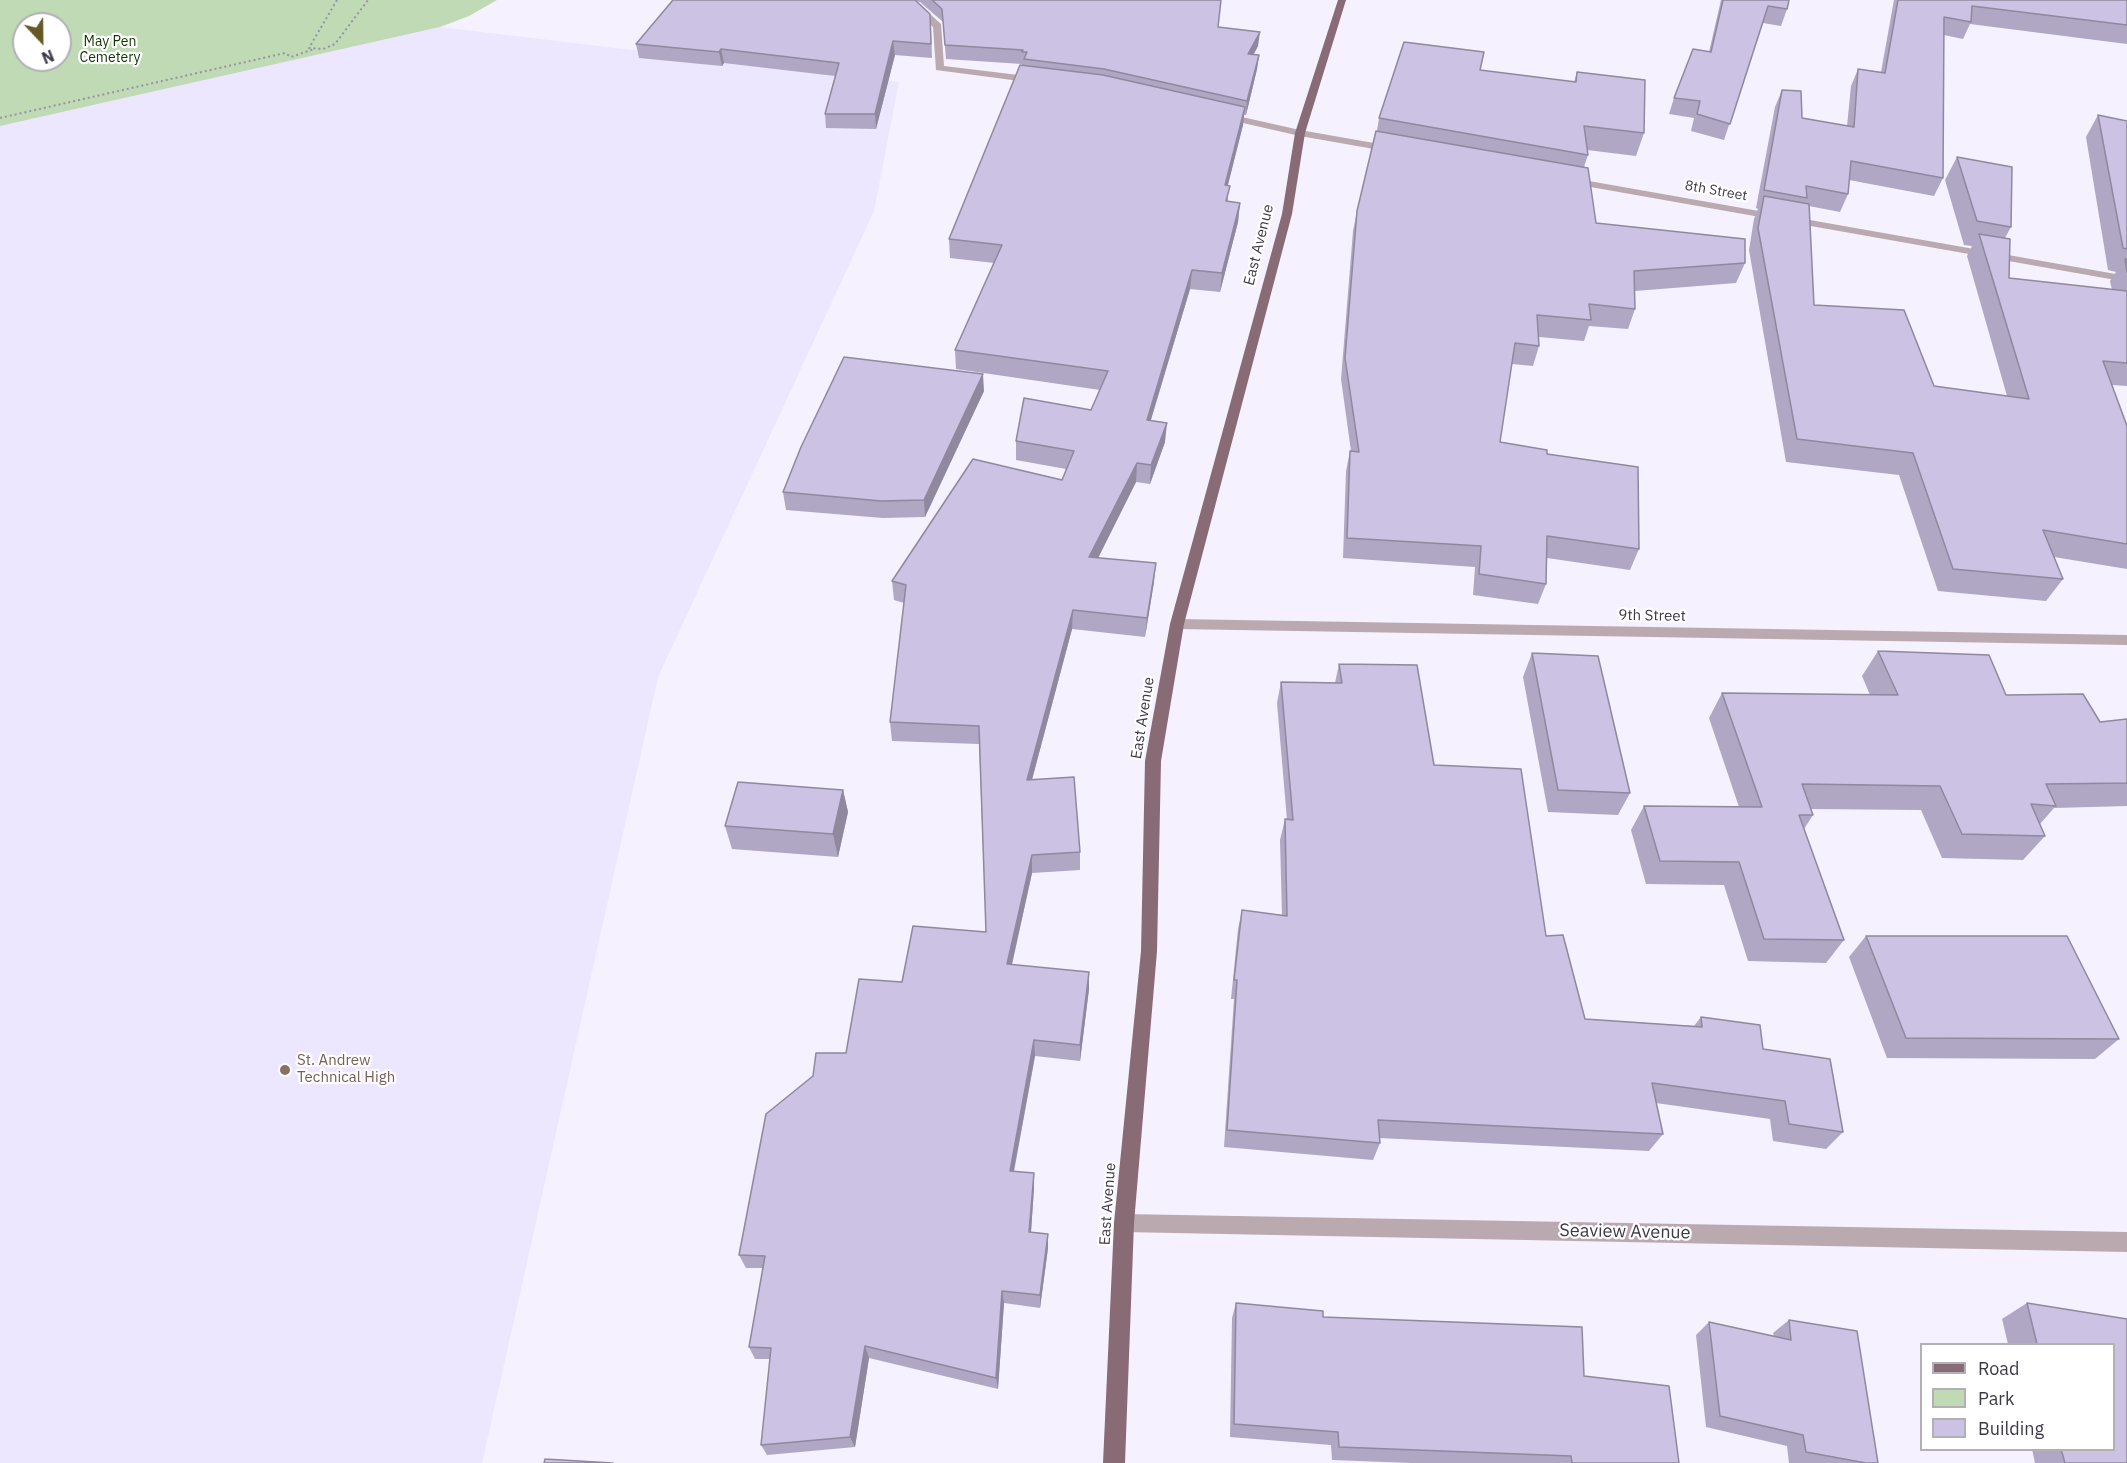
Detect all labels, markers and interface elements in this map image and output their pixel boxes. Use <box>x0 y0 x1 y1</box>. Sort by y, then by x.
north arrow <box>12 12 72 72</box>
park label: May Pen Cemetery <box>79 34 141 66</box>
text: N <box>39 45 57 68</box>
street label: 8th Street <box>1684 177 1748 205</box>
street label: East Avenue <box>1240 203 1278 287</box>
street label: 9th Street <box>1618 606 1686 626</box>
street label: East Avenue <box>1128 676 1158 760</box>
place label: St. Andrew Technical High <box>297 1052 395 1087</box>
marker: St. Andrew Technical High <box>278 1063 292 1077</box>
street label: East Avenue <box>1096 1162 1120 1246</box>
street label: Seaview Avenue <box>1559 1220 1691 1244</box>
legend <box>1920 1343 2115 1451</box>
text: Road <box>1978 1357 2019 1380</box>
text: Park <box>1978 1387 2014 1410</box>
text: Building <box>1978 1417 2044 1440</box>

